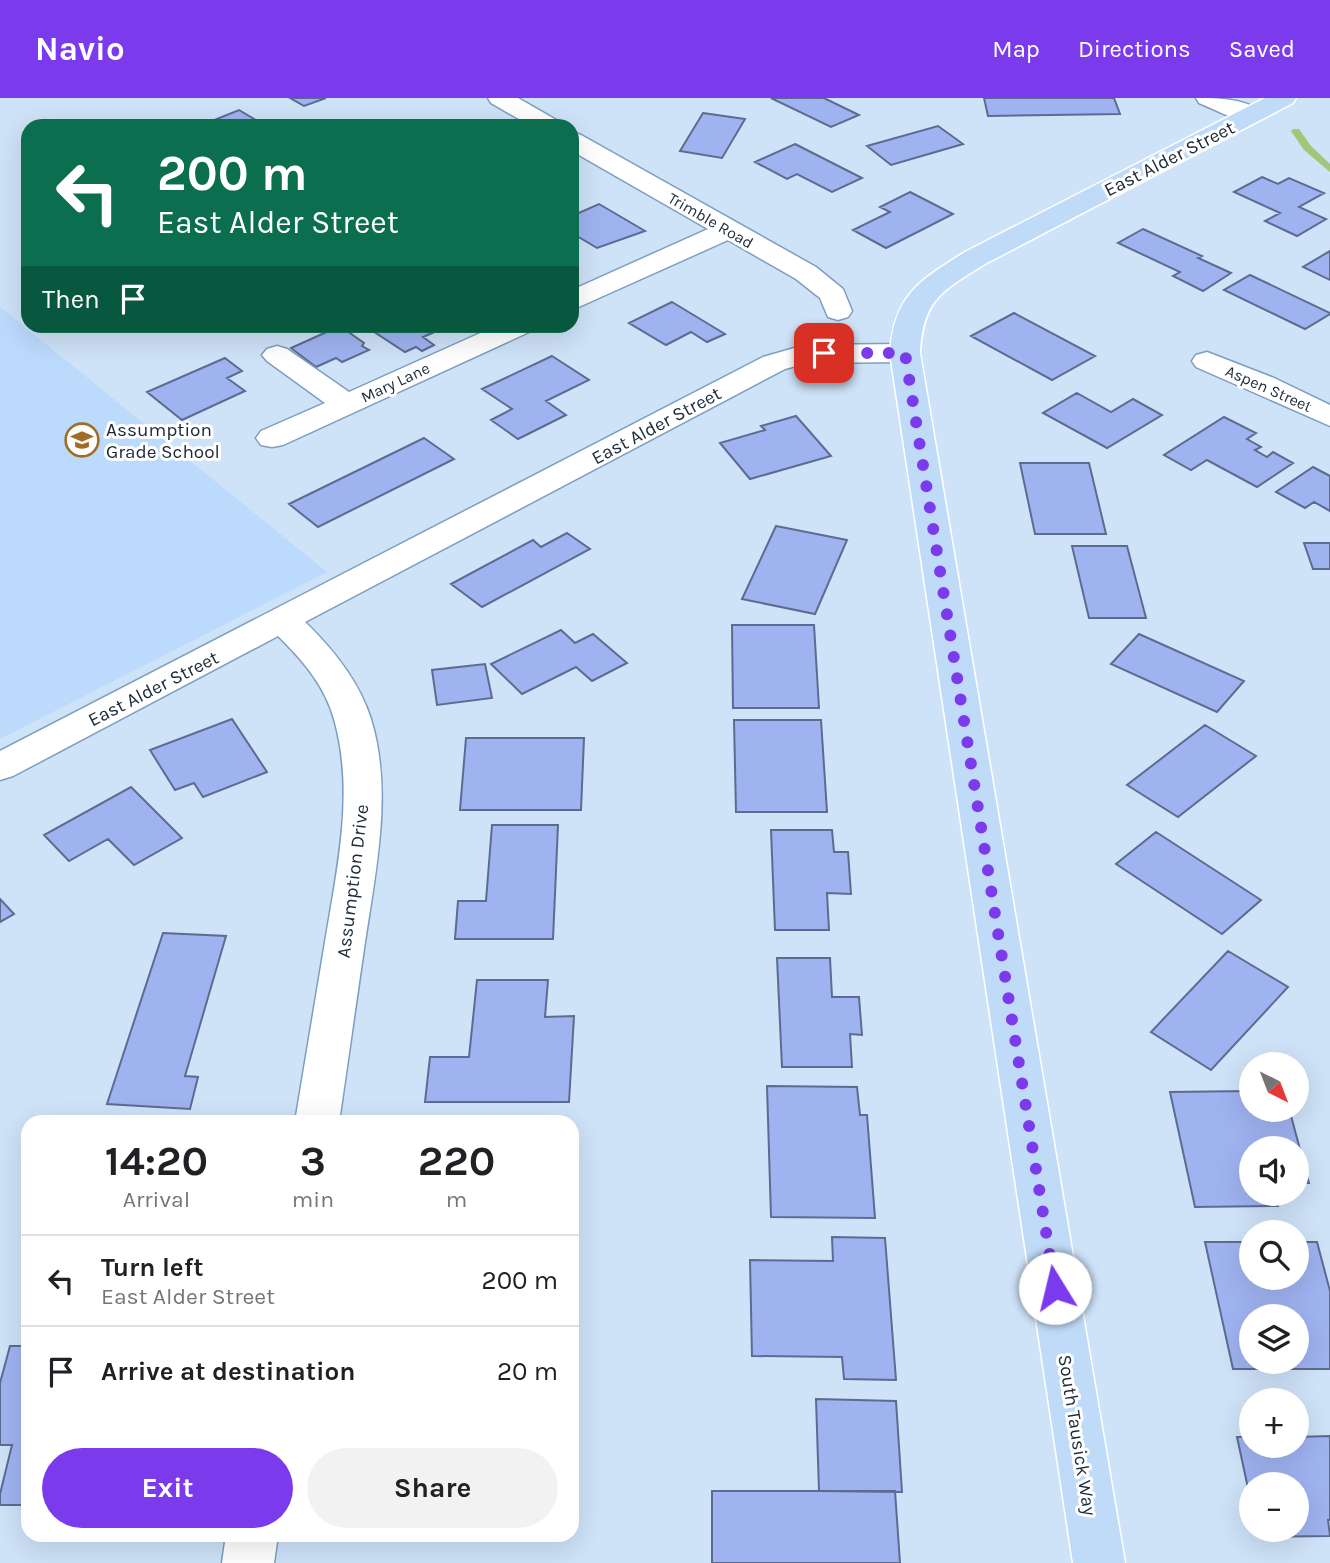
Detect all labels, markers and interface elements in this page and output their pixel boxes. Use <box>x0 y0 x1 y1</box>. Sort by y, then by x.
text: Navio <box>35 30 125 68</box>
text: Map <box>992 35 1040 63</box>
text: Directions <box>1078 35 1191 63</box>
text: Saved <box>1229 35 1295 63</box>
street label: East Alder Street <box>1100 116 1238 201</box>
text: 200 m <box>157 145 308 202</box>
icon: left <box>42 147 133 238</box>
street label: Trimble Road <box>665 188 757 252</box>
text: East Alder Street <box>157 204 399 241</box>
icon: arrive <box>114 280 152 318</box>
text: Then <box>42 284 100 315</box>
pin <box>794 323 854 383</box>
icon: arrive <box>805 334 843 372</box>
street label: Mary Lane <box>358 358 433 407</box>
street label: Aspen Street <box>1223 361 1315 416</box>
street label: East Alder Street <box>588 382 725 469</box>
place label: Assumption Grade School <box>106 419 220 463</box>
school or university icon: Assumption Grade School <box>63 421 101 459</box>
street label: East Alder Street <box>84 646 222 731</box>
street label: Assumption Drive <box>333 803 373 959</box>
north arrow <box>1239 1052 1309 1122</box>
map controls <box>1239 1052 1309 1542</box>
text: 14:20 <box>105 1136 208 1186</box>
text: 3 <box>300 1136 326 1186</box>
text: 220 <box>418 1136 495 1186</box>
button: sound <box>1239 1136 1309 1206</box>
text: Arrival <box>123 1186 190 1213</box>
text: min <box>292 1186 334 1213</box>
text: m <box>446 1186 467 1213</box>
button: search <box>1239 1220 1309 1290</box>
position arrow <box>1018 1251 1092 1325</box>
text: Turn left <box>101 1252 203 1283</box>
icon: left <box>42 1262 80 1300</box>
text: 200 m <box>482 1265 558 1296</box>
text: East Alder Street <box>101 1283 275 1310</box>
button: layers <box>1239 1304 1309 1374</box>
icon: arrive <box>42 1353 80 1391</box>
street label: South Tausick Way <box>1053 1353 1101 1517</box>
text: Arrive at destination <box>101 1356 355 1387</box>
text: 20 m <box>497 1356 558 1387</box>
button: + <box>1239 1388 1309 1458</box>
button: Exit <box>42 1448 293 1528</box>
button: Share <box>307 1448 558 1528</box>
button: − <box>1239 1472 1309 1542</box>

